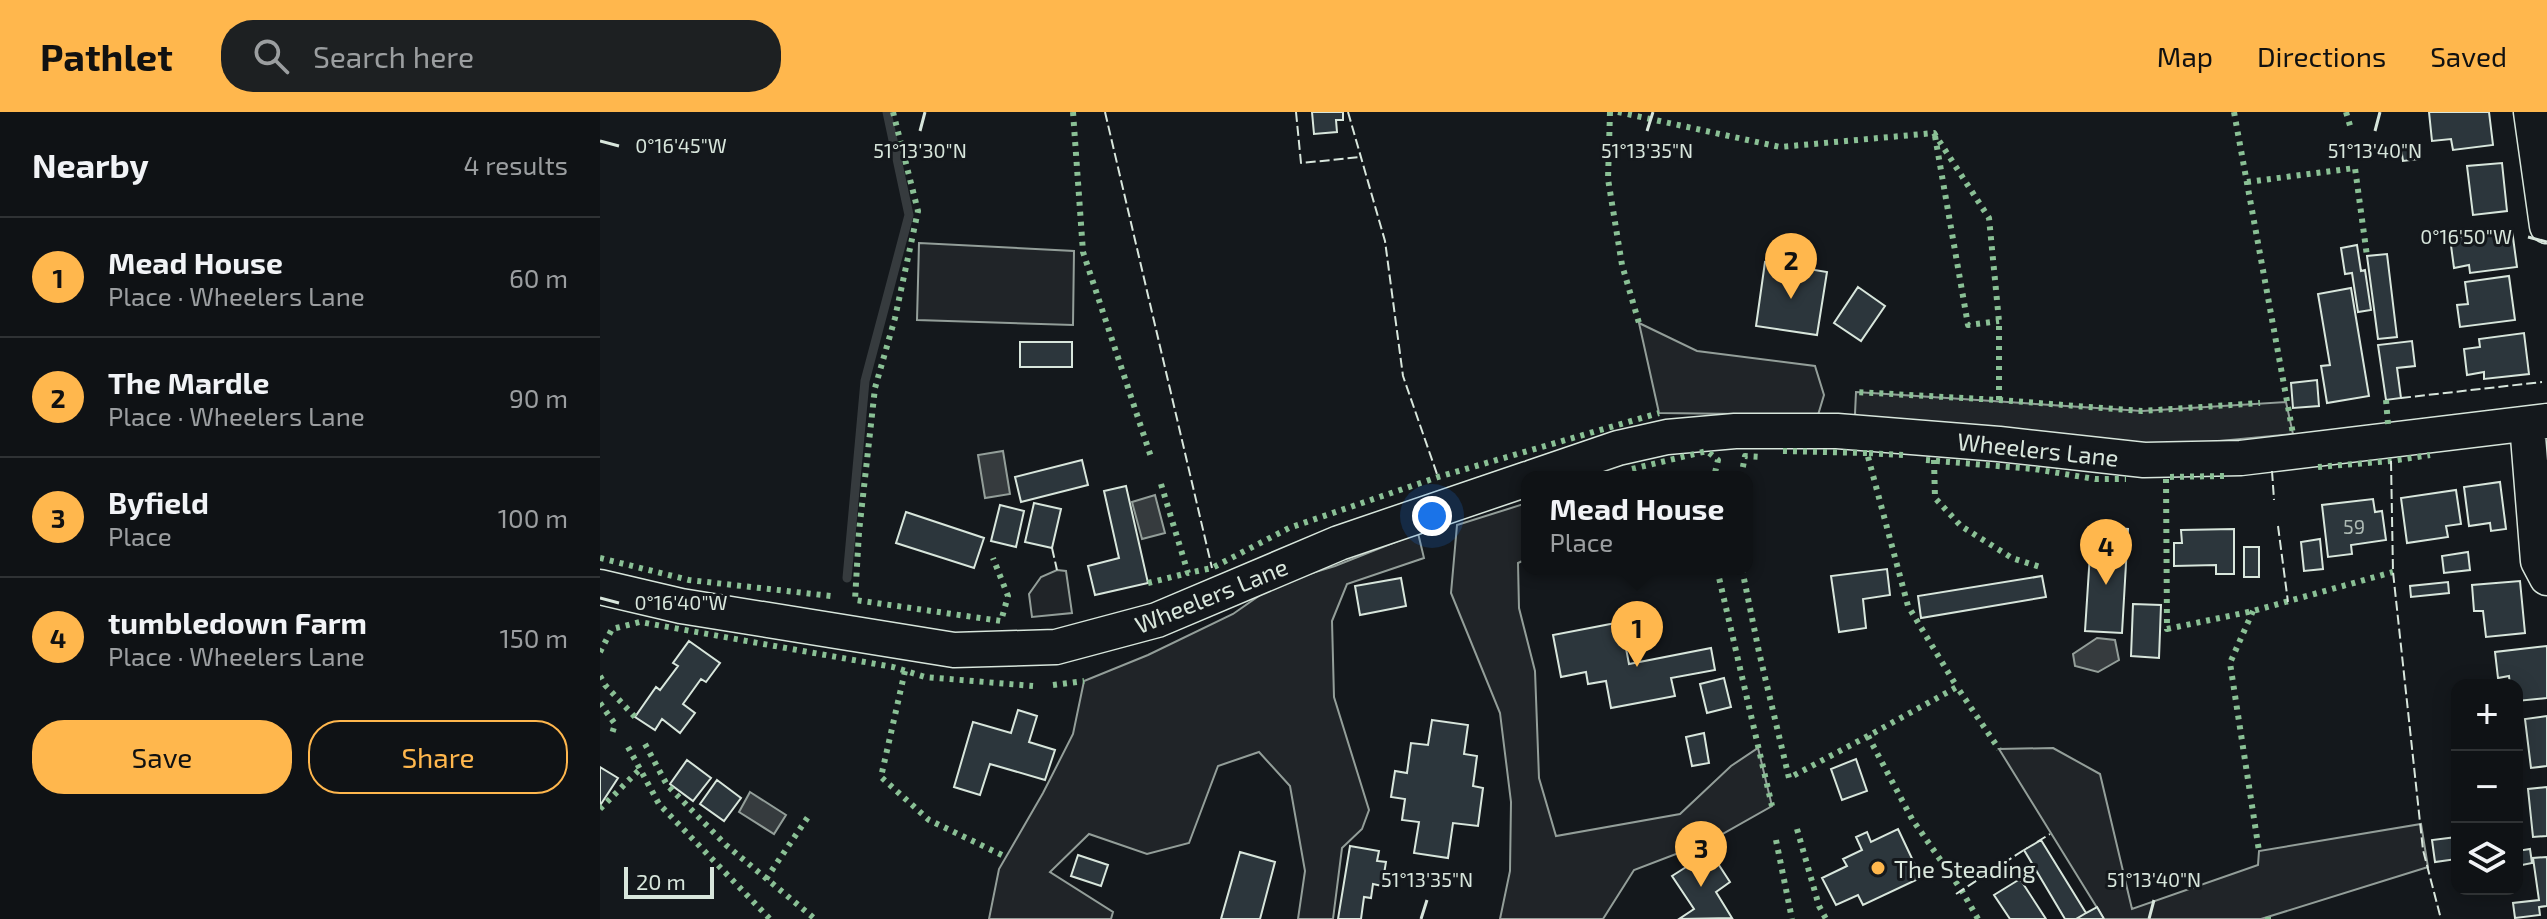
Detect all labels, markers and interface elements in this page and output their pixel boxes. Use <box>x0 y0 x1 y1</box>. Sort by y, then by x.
search box <box>221 20 781 92</box>
text: Pathlet <box>40 33 173 79</box>
icon: search <box>249 34 293 78</box>
text: Search here <box>313 38 474 74</box>
text: Map <box>2157 39 2213 73</box>
text: Directions <box>2257 39 2386 73</box>
text: Saved <box>2430 39 2507 73</box>
text: 0°16'45"W <box>635 133 727 157</box>
text: 51°13'30"N <box>873 138 967 162</box>
text: 51°13'35"N <box>1601 138 1693 162</box>
text: 51°13'40"N <box>2328 138 2422 162</box>
text: Nearby <box>32 144 149 185</box>
text: 4 results <box>463 149 568 180</box>
text: 0°16'50"W <box>2420 224 2512 248</box>
pin: 2 <box>1765 233 1817 299</box>
text: Mead House <box>108 244 283 280</box>
text: 1 <box>52 262 64 293</box>
text: 60 m <box>509 262 568 293</box>
text: Place · Wheelers Lane <box>108 280 365 311</box>
text: The Mardle <box>108 364 269 400</box>
text: 2 <box>50 382 66 413</box>
text: 90 m <box>509 382 568 413</box>
text: Place · Wheelers Lane <box>108 400 365 431</box>
street label: Wheelers Lane <box>1956 426 2120 472</box>
popup <box>1521 471 1753 575</box>
text: Byfield <box>108 484 209 520</box>
text: Mead House <box>1550 490 1724 526</box>
your location <box>1412 496 1452 536</box>
text: 3 <box>51 502 65 533</box>
text: 100 m <box>498 502 568 533</box>
house number: 59 <box>2343 514 2365 538</box>
pin: 4 <box>2080 519 2132 585</box>
text: Place <box>108 520 172 551</box>
text: Place <box>1550 526 1613 557</box>
street label: Wheelers Lane <box>1130 551 1292 639</box>
text: 0°16'40"W <box>635 590 727 614</box>
pin: 1 <box>1611 601 1663 667</box>
text: tumbledown Farm <box>108 604 367 640</box>
text: 4 <box>50 622 66 653</box>
text: 150 m <box>499 622 568 653</box>
text: Place · Wheelers Lane <box>108 640 365 671</box>
map controls <box>2451 679 2523 895</box>
button: + <box>2451 679 2523 751</box>
button: Save <box>32 720 292 794</box>
button: Share <box>308 720 568 794</box>
button: − <box>2451 751 2523 823</box>
pin: 3 <box>1675 821 1727 887</box>
button: layers <box>2451 823 2523 895</box>
place label: The Steading <box>1894 854 2036 883</box>
marker: The Steading <box>1869 859 1887 877</box>
scale bar <box>624 863 714 899</box>
text: 51°13'35"N <box>1381 867 1473 891</box>
text: 51°13'40"N <box>2107 867 2201 891</box>
text: 20 m <box>636 868 686 894</box>

